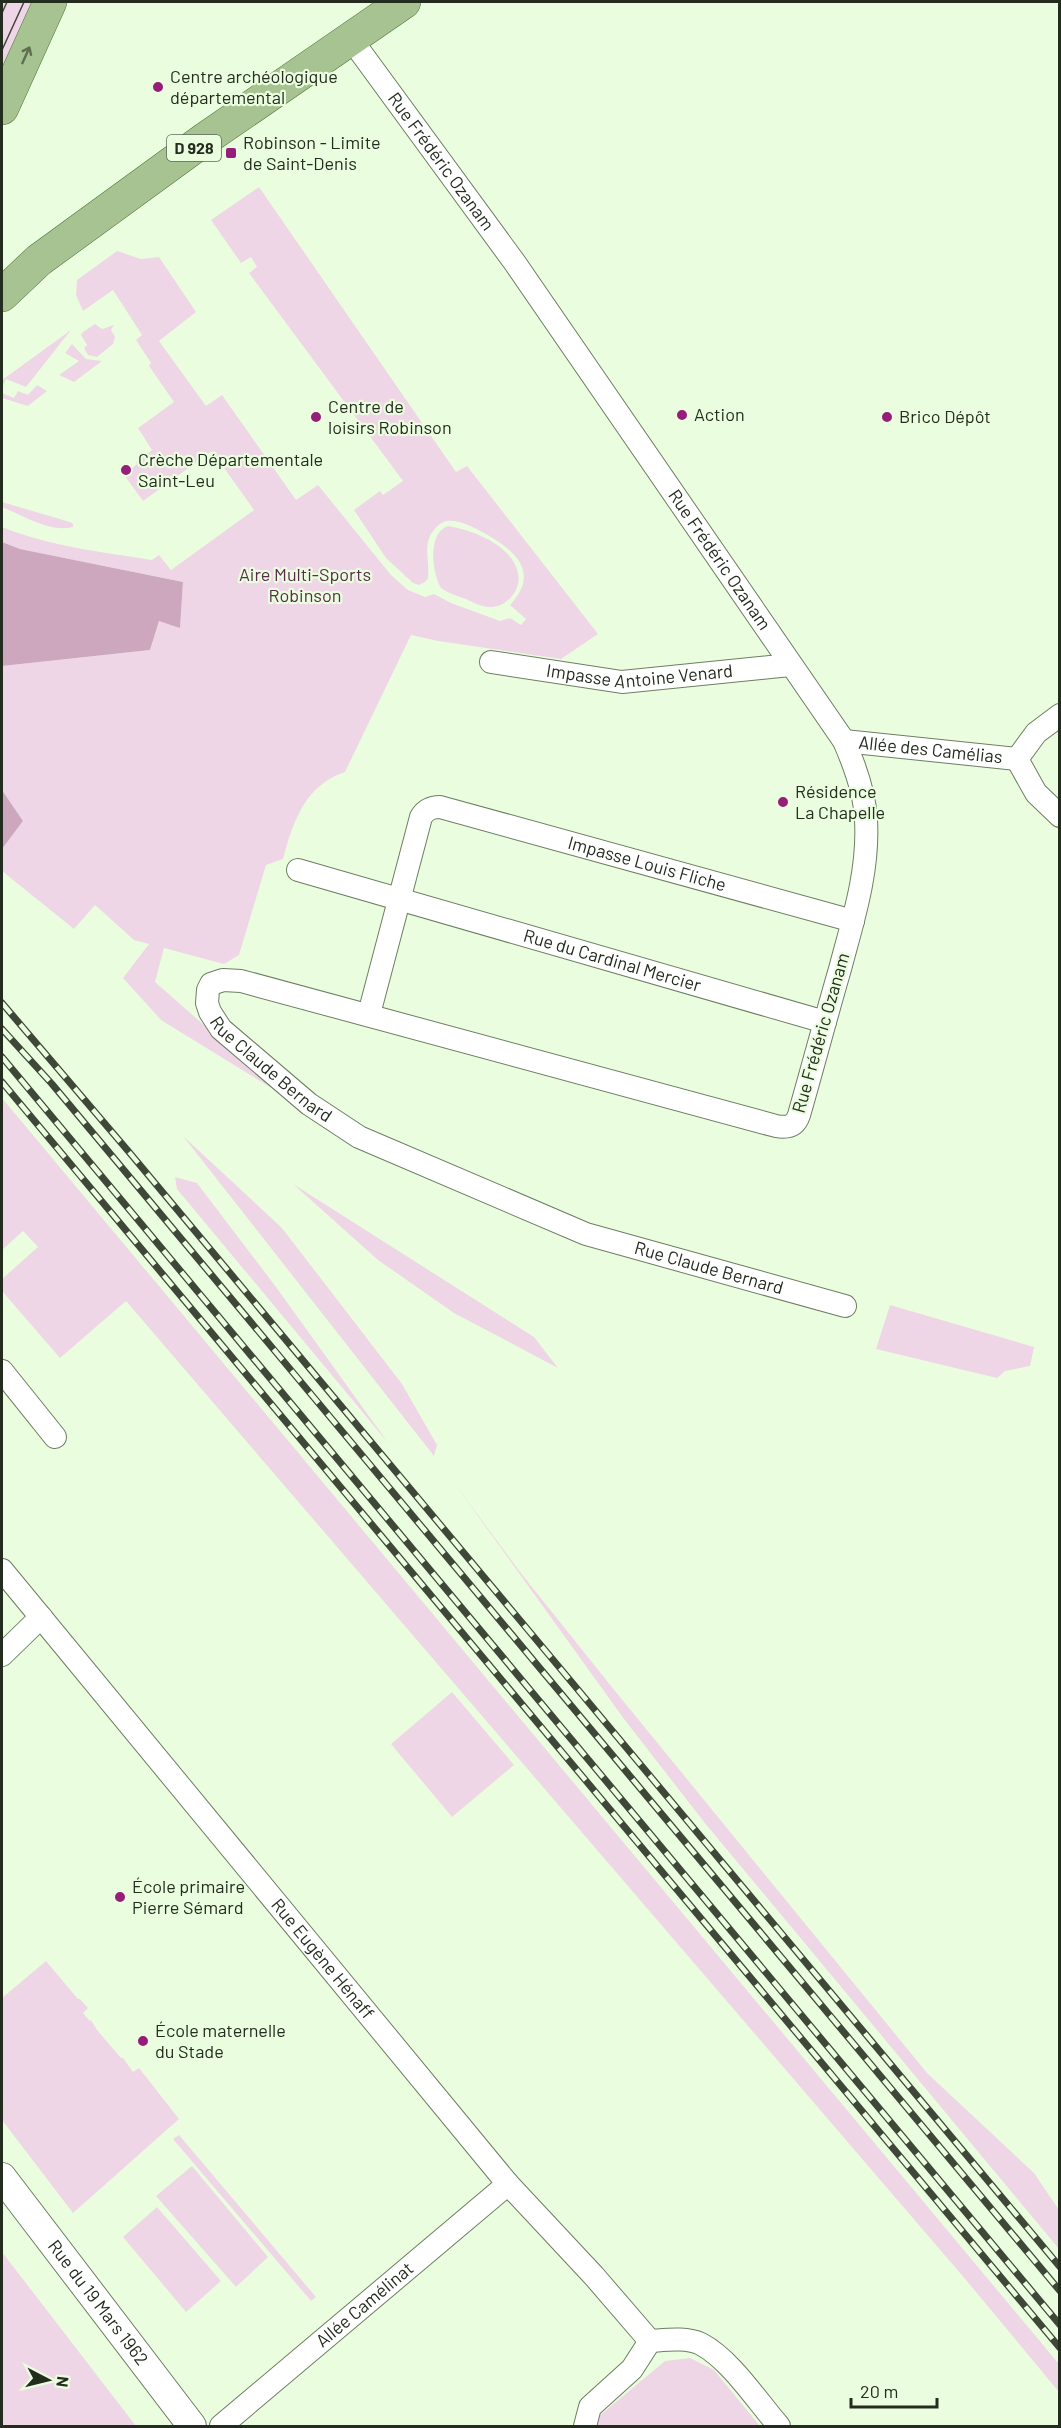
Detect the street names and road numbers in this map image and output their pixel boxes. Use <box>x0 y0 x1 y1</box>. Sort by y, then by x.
street label: Rue Frédéric Ozanam <box>384 88 499 234</box>
road number: D 928 <box>167 135 221 161</box>
street label: Rue Frédéric Ozanam <box>664 485 776 634</box>
street label: Impasse Antoine Venard <box>545 659 734 692</box>
street label: Allée des Camélias <box>858 731 1004 767</box>
street label: Impasse Louis Fliche <box>566 831 729 895</box>
street label: Rue du Cardinal Mercier <box>521 924 704 996</box>
street label: Rue Frédéric Ozanam <box>787 950 853 1115</box>
street label: Rue Claude Bernard <box>206 1012 337 1126</box>
street label: Rue Claude Bernard <box>632 1236 786 1298</box>
street label: Rue Eugène Hénaff <box>267 1894 379 2023</box>
street label: Rue du 19 Mars 1962 <box>44 2235 153 2369</box>
street label: Allée Camélinat <box>311 2257 417 2351</box>

